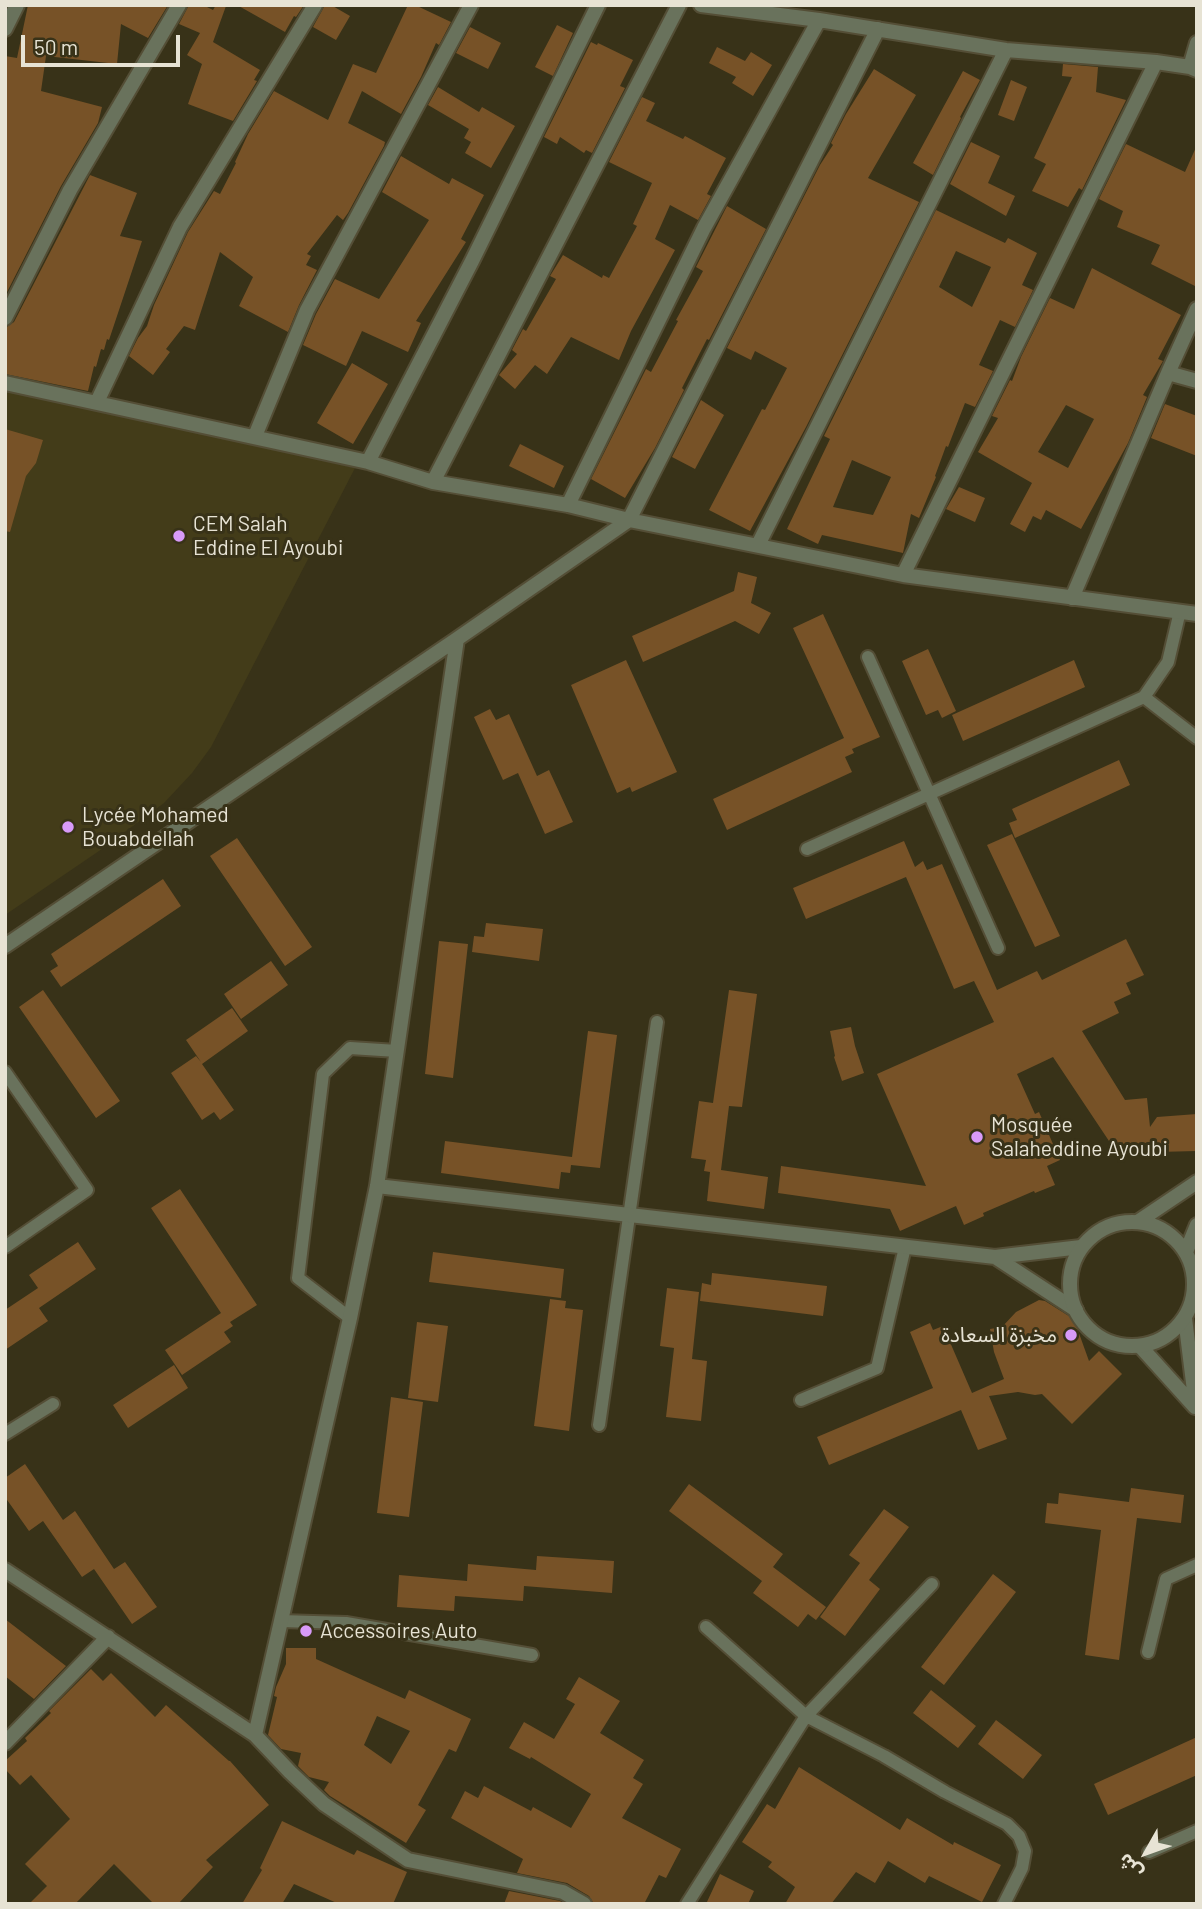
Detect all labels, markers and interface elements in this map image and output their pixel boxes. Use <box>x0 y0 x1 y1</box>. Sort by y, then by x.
scale bar <box>24 21 184 65</box>
text: 50 m <box>34 34 78 59</box>
place label: CEM Salah Eddine El Ayoubi <box>193 511 343 561</box>
marker: CEM Salah Eddine El Ayoubi <box>171 528 187 544</box>
place label: Lycée Mohamed Bouabdellah <box>82 802 229 852</box>
marker: Lycée Mohamed Bouabdellah <box>60 819 76 835</box>
place label: Mosquée Salaheddine Ayoubi <box>991 1112 1168 1162</box>
marker: Mosquée Salaheddine Ayoubi <box>969 1129 985 1145</box>
place label: مخبزة السعادة <box>941 1322 1057 1348</box>
marker: مخبزة السعادة <box>1063 1327 1079 1343</box>
place label: Accessoires Auto <box>320 1618 477 1644</box>
marker: Accessoires Auto <box>298 1623 314 1639</box>
north arrow <box>1111 1818 1181 1888</box>
text: ش <box>1112 1849 1147 1884</box>

